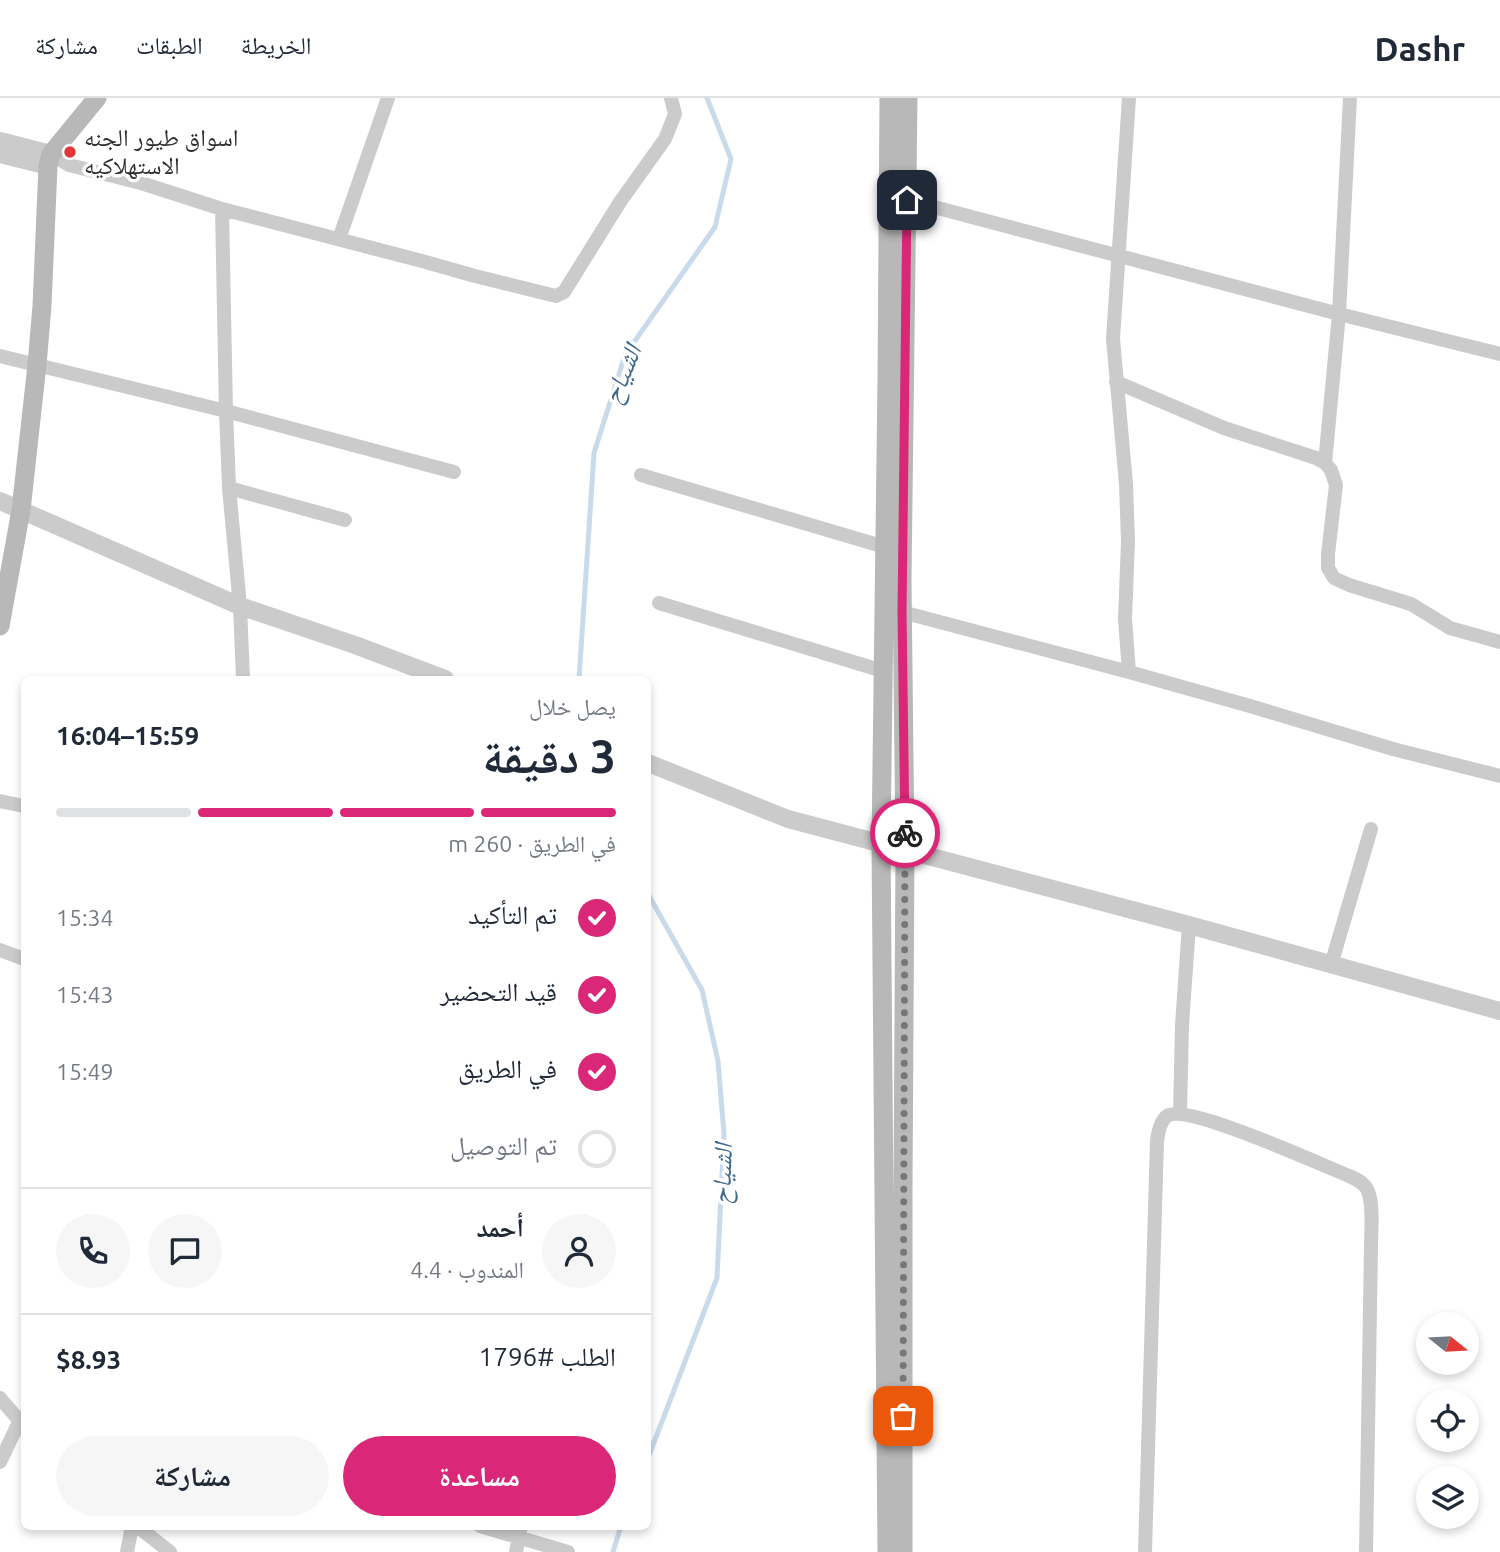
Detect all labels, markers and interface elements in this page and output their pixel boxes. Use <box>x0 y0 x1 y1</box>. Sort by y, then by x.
text: Dashr <box>1375 30 1465 67</box>
text: مشاركة <box>35 32 98 59</box>
text: الطبقات <box>136 32 203 59</box>
text: الخريطة <box>241 32 311 59</box>
place label: اسواق طيور الجنه الاستهلاكيه <box>84 124 239 179</box>
marker: اسواق طيور الجنه الاستهلاكيه <box>62 144 78 160</box>
pin <box>877 170 937 230</box>
icon: home <box>888 181 926 219</box>
water label: الشياح <box>597 337 650 409</box>
text: يصل خلال <box>529 694 616 719</box>
text: 15:59–16:04 <box>56 721 199 750</box>
text: 3 دقيقة <box>483 730 616 782</box>
courier <box>870 798 940 868</box>
icon: bike <box>886 814 924 852</box>
text: في الطريق · 260 m <box>448 831 616 856</box>
icon: check <box>578 899 616 937</box>
text: تم التأكيد <box>468 900 557 929</box>
text: 15:34 <box>56 905 114 930</box>
icon: check <box>578 976 616 1014</box>
text: قيد التحضير <box>440 977 557 1006</box>
text: 15:43 <box>56 982 114 1007</box>
icon: check <box>578 1053 616 1091</box>
text: في الطريق <box>458 1054 557 1083</box>
text: 15:49 <box>56 1059 114 1084</box>
text: تم التوصيل <box>450 1131 557 1160</box>
water label: الشياح <box>706 1140 740 1205</box>
text: أحمد <box>476 1213 524 1242</box>
button: phone <box>56 1214 130 1288</box>
button: chat <box>148 1214 222 1288</box>
button: person <box>542 1214 616 1288</box>
text: المندوب · 4.4 <box>410 1257 524 1282</box>
north arrow <box>1416 1312 1479 1376</box>
map controls <box>1416 1312 1479 1529</box>
text: الطلب #1796 <box>479 1342 616 1371</box>
text: $8.93 <box>56 1345 121 1374</box>
pin <box>873 1386 933 1446</box>
button: locate <box>1416 1389 1479 1452</box>
icon: bag <box>884 1397 922 1435</box>
button: مشاركة <box>56 1436 329 1516</box>
button: مساعدة <box>343 1436 616 1516</box>
button: layers <box>1416 1466 1479 1529</box>

